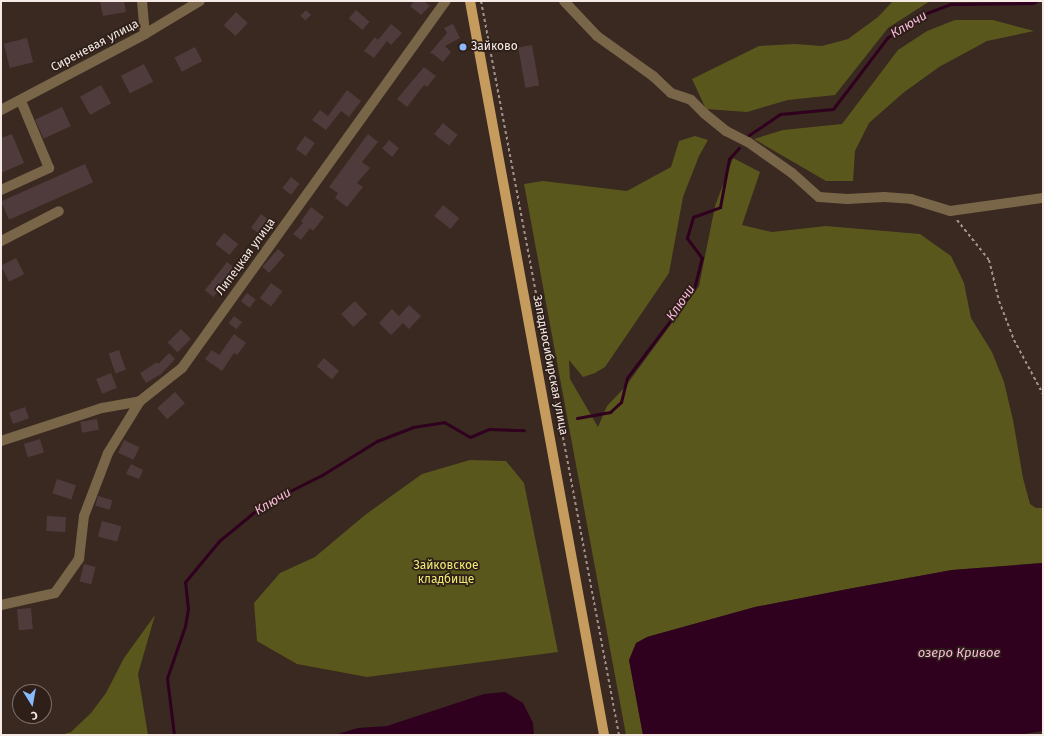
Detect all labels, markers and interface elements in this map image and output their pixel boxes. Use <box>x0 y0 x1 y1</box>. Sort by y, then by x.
water label: Ключи <box>888 8 930 42</box>
street label: Сиреневая улица <box>49 17 141 75</box>
place label: Зайково <box>471 40 518 54</box>
marker: Зайково <box>458 42 468 52</box>
street label: Липецкая улица <box>213 216 279 298</box>
water label: Ключи <box>663 282 699 324</box>
street label: Западносибирская улица <box>529 293 571 437</box>
water label: Ключи <box>252 485 294 519</box>
park label: Зайковское кладбище <box>413 559 479 587</box>
water label: озеро Кривое <box>918 645 1000 661</box>
north arrow <box>12 684 52 724</box>
text: С <box>30 708 39 722</box>

